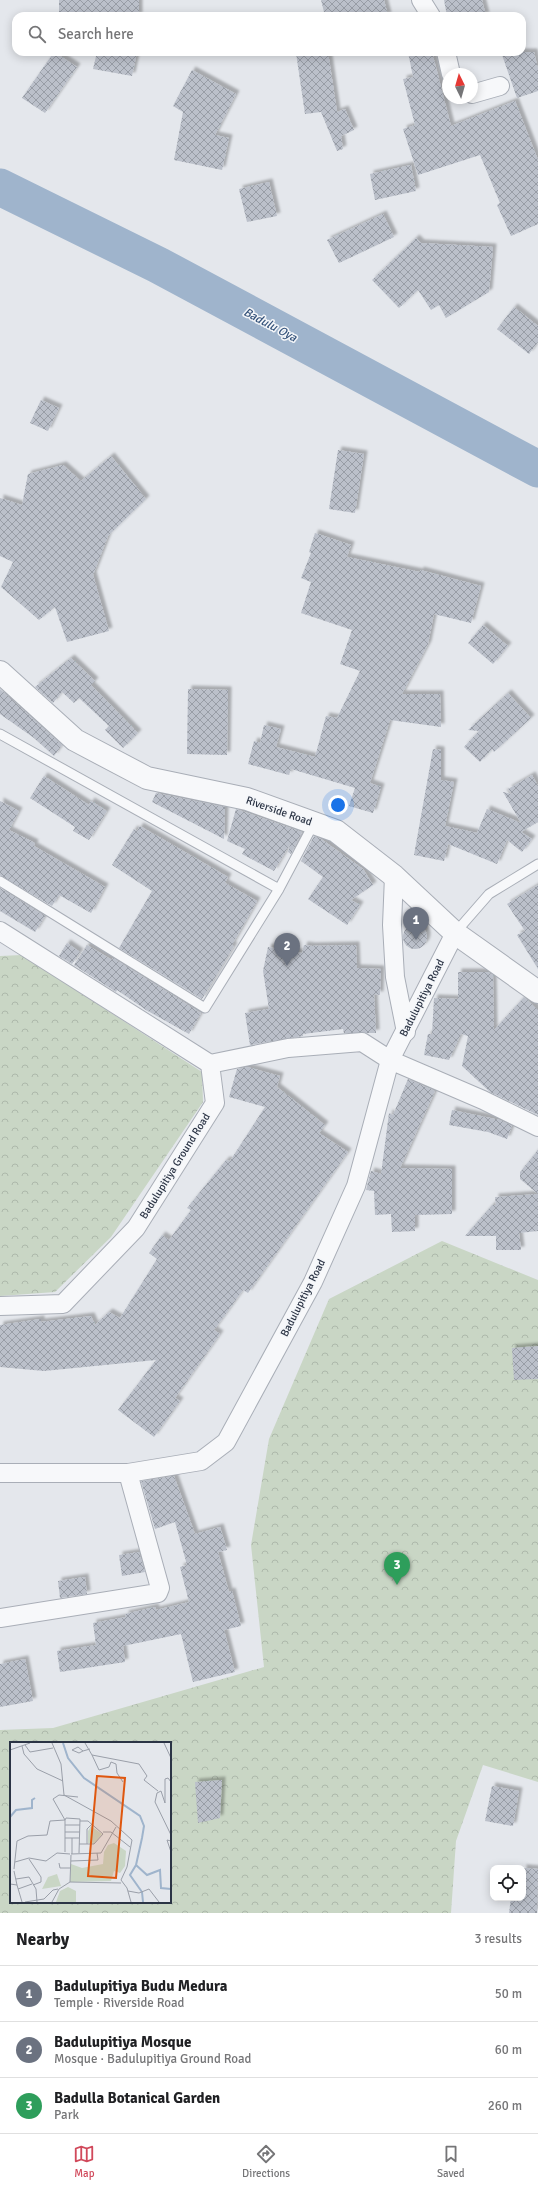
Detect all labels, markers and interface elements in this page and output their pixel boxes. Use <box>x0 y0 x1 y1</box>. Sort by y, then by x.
search box <box>12 12 526 56</box>
icon: search <box>26 23 48 45</box>
text: Search here <box>58 25 134 43</box>
north arrow <box>442 68 478 104</box>
water label: Badulu Oya <box>241 305 300 346</box>
street label: Riverside Road <box>244 794 314 828</box>
your location <box>328 795 348 815</box>
pin: 1 <box>403 907 429 940</box>
pin: 2 <box>274 933 300 966</box>
street label: Badulupitiya Road <box>397 957 447 1039</box>
street label: Badulupitiya Ground Road <box>137 1111 213 1221</box>
street label: Badulupitiya Road <box>278 1257 328 1339</box>
pin: 3 <box>384 1552 410 1585</box>
inset map <box>10 1742 171 1903</box>
map controls <box>490 1865 526 1901</box>
button: locate <box>490 1865 526 1901</box>
text: Nearby <box>16 1929 69 1950</box>
text: 3 results <box>474 1931 522 1947</box>
text: Badulupitiya Budu Medura <box>54 1977 227 1995</box>
text: 1 <box>25 1986 33 2002</box>
text: 50 m <box>495 1986 522 2002</box>
text: Temple · Riverside Road <box>54 1995 185 2011</box>
text: Badulupitiya Mosque <box>54 2033 191 2051</box>
text: 2 <box>25 2042 33 2058</box>
text: 60 m <box>495 2042 522 2058</box>
text: Mosque · Badulupitiya Ground Road <box>54 2051 251 2067</box>
text: Badulla Botanical Garden <box>54 2089 220 2107</box>
text: 3 <box>25 2098 33 2114</box>
text: 260 m <box>488 2098 522 2114</box>
text: Park <box>54 2107 79 2123</box>
tab: Map <box>73 2143 95 2180</box>
tab: Directions <box>242 2143 290 2180</box>
tab: Saved <box>437 2143 465 2180</box>

